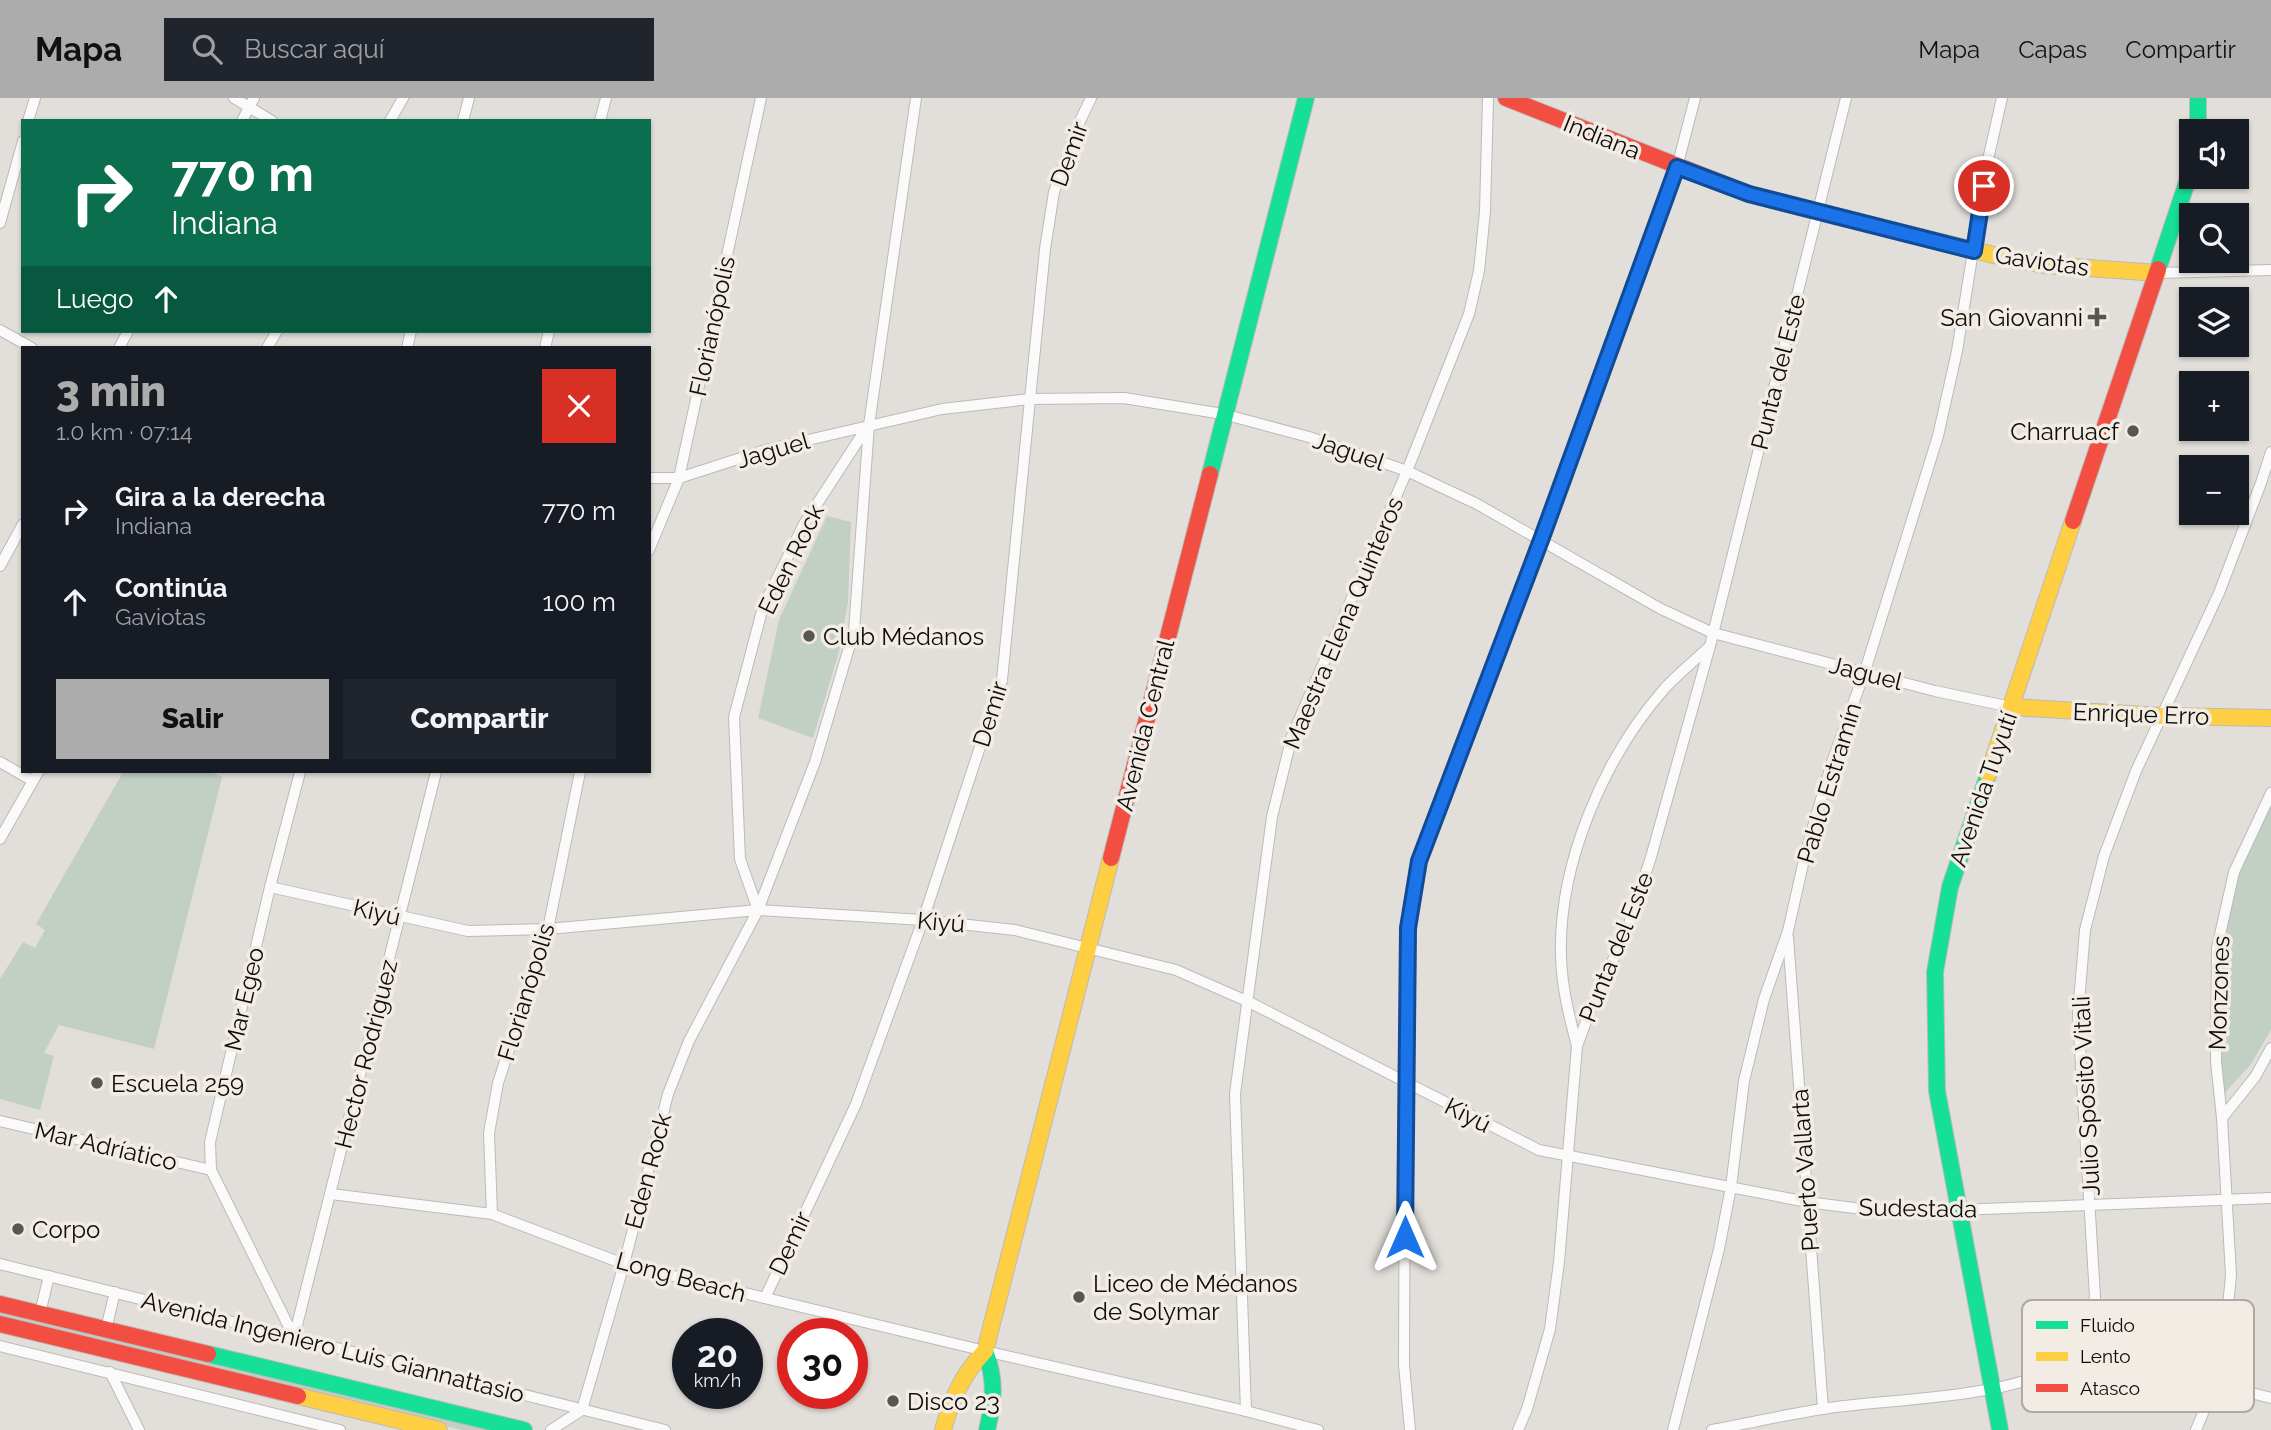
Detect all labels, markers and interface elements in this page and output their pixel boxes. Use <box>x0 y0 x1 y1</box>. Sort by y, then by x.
search box <box>164 18 654 81</box>
text: Mapa <box>35 30 122 69</box>
icon: search <box>188 30 226 68</box>
text: Buscar aquí <box>244 34 384 64</box>
text: Mapa <box>1918 35 1980 64</box>
text: Capas <box>2018 35 2087 64</box>
text: Compartir <box>2125 35 2236 64</box>
street label: Indiana <box>1559 109 1645 165</box>
street label: Demir <box>1044 117 1094 190</box>
map controls <box>2179 119 2249 525</box>
button: sound <box>2179 119 2249 189</box>
text: 770 m <box>171 145 314 202</box>
icon: right <box>56 147 147 238</box>
pin <box>1954 156 2014 216</box>
icon: arrive <box>1965 167 2003 205</box>
button: search <box>2179 203 2249 273</box>
text: Indiana <box>171 204 278 241</box>
street label: Gaviotas <box>1993 240 2091 282</box>
street label: Florianópolis <box>683 253 741 399</box>
icon: ahead <box>147 280 185 318</box>
text: Luego <box>56 284 133 314</box>
button: layers <box>2179 287 2249 357</box>
street label: Punta del Este <box>1745 291 1811 453</box>
place label: San Giovanni <box>1940 303 2083 332</box>
marker: San Giovanni <box>2089 309 2105 325</box>
text: 3 min <box>56 367 166 416</box>
button: close <box>542 369 616 443</box>
button: + <box>2179 371 2249 441</box>
place label: Charruacf <box>2010 417 2120 446</box>
text: 1.0 km · 07:14 <box>56 418 192 445</box>
marker: Charruacf <box>2125 423 2141 439</box>
street label: Jaguel <box>1309 425 1389 477</box>
street label: Jaguel <box>733 426 813 474</box>
button: − <box>2179 455 2249 525</box>
text: Gira a la derecha <box>115 482 325 512</box>
icon: right <box>56 492 94 530</box>
street label: Maestra Elena Quinteros <box>1277 493 1409 753</box>
text: 770 m <box>542 496 616 526</box>
street label: Eden Rock <box>752 499 830 619</box>
text: Indiana <box>115 512 192 539</box>
text: Continúa <box>115 573 227 603</box>
icon: ahead <box>56 583 94 621</box>
text: 100 m <box>543 587 616 617</box>
text: Gaviotas <box>115 603 206 630</box>
place label: Club Médanos <box>823 622 984 651</box>
marker: Club Médanos <box>801 628 817 644</box>
street label: Avenida Central <box>1110 636 1180 814</box>
street label: Jaguel <box>1827 650 1906 696</box>
street label: Demir <box>966 677 1014 750</box>
button: Salir <box>56 679 329 759</box>
button: Compartir <box>343 679 616 759</box>
street label: Enrique Erro <box>2072 697 2210 731</box>
street label: Pablo Estramín <box>1791 699 1867 867</box>
street label: Avenida Tuyutí <box>1943 707 2023 870</box>
street label: Punta del Este <box>1573 868 1659 1026</box>
street label: Kiyú <box>350 892 404 932</box>
street label: Kiyú <box>916 905 966 939</box>
street label: Florianópolis <box>491 920 561 1064</box>
street label: Monzones <box>2203 935 2235 1051</box>
street label: Mar Egeo <box>218 944 270 1054</box>
street label: Hector Rodriguez <box>328 956 404 1152</box>
street label: Julio Spósito Vitali <box>2066 995 2106 1197</box>
place label: Escuela 259 <box>111 1069 244 1098</box>
marker: Escuela 259 <box>89 1075 105 1091</box>
street label: Puerto Vallarta <box>1785 1088 1825 1252</box>
street label: Kiyú <box>1440 1091 1496 1139</box>
street label: Eden Rock <box>619 1110 677 1232</box>
street label: Mar Adríatico <box>32 1116 180 1176</box>
street label: Sudestada <box>1858 1192 1978 1224</box>
position arrow <box>1368 1200 1442 1274</box>
street label: Demir <box>763 1206 818 1279</box>
place label: Corpo <box>32 1215 100 1244</box>
marker: Corpo <box>10 1221 26 1237</box>
street label: Long Beach <box>613 1246 749 1308</box>
place label: Liceo de Médanos de Solymar <box>1093 1269 1298 1326</box>
street label: Avenida Ingeniero Luis Giannattasio <box>138 1285 528 1409</box>
marker: Liceo de Médanos de Solymar <box>1071 1289 1087 1305</box>
legend <box>2022 1300 2254 1412</box>
text: Fluido <box>2080 1314 2135 1336</box>
speed limit sign: 30 <box>777 1318 868 1409</box>
text: 20 <box>697 1334 738 1375</box>
text: Lento <box>2080 1345 2131 1367</box>
text: km/h <box>694 1370 741 1391</box>
text: Atasco <box>2080 1377 2140 1399</box>
place label: Disco 23 <box>907 1387 1000 1416</box>
marker: Disco 23 <box>885 1393 901 1409</box>

